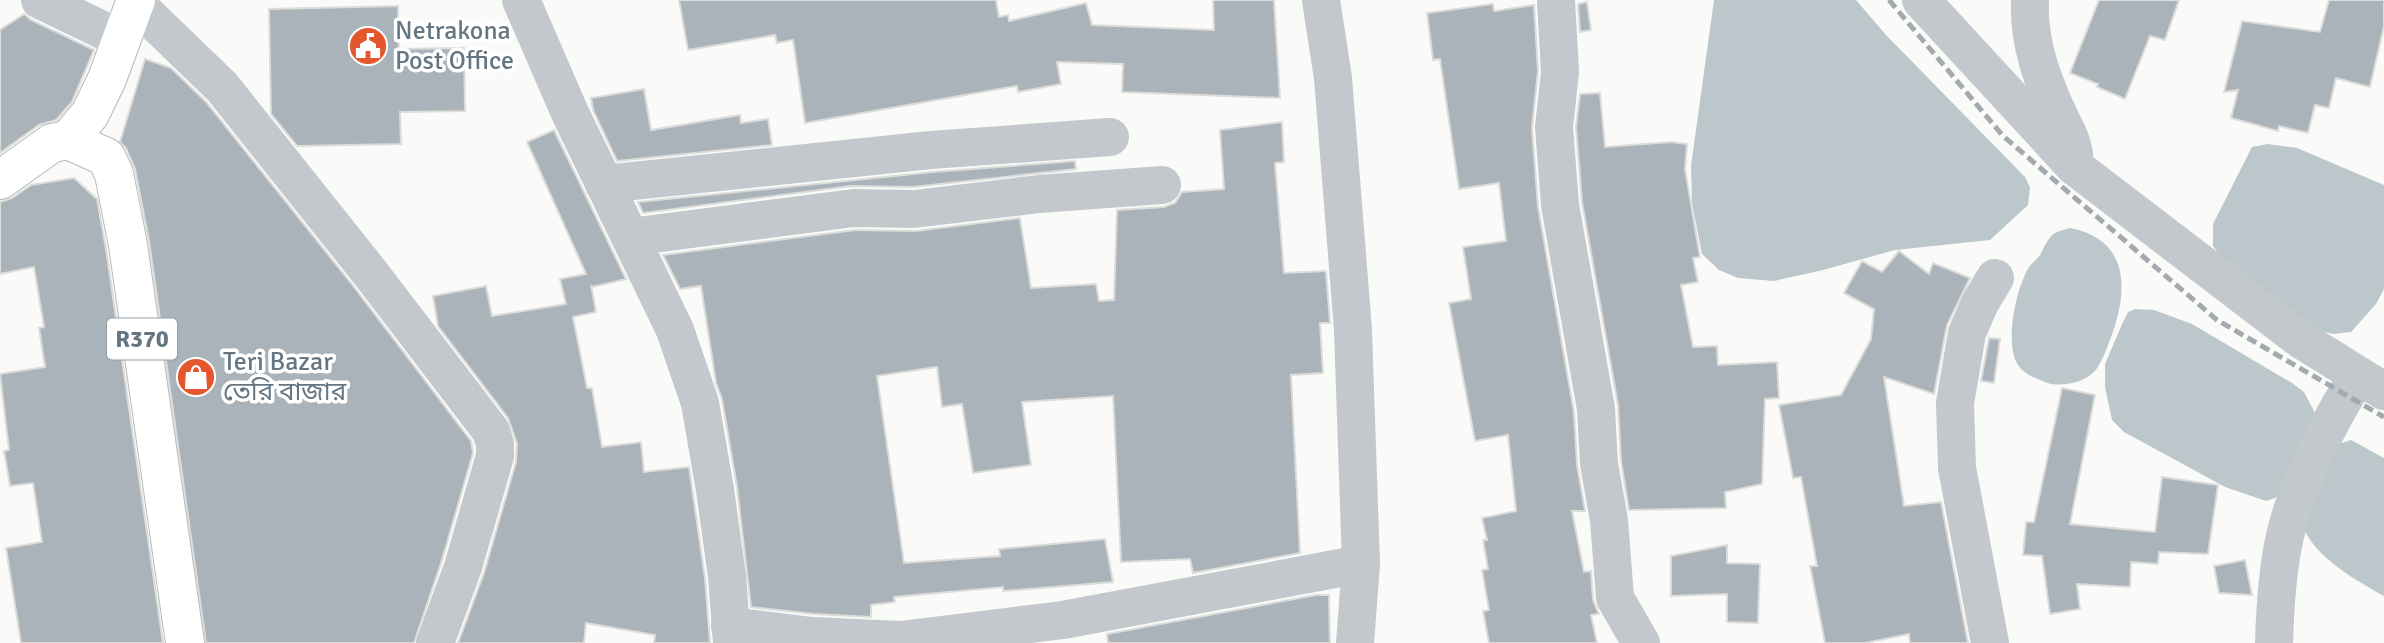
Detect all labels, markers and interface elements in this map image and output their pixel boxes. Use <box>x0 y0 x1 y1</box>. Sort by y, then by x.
place label: Netrakona Post Office <box>395 15 514 77</box>
public building icon: Netrakona Post Office <box>347 25 389 67</box>
road number: R370 <box>107 318 177 360</box>
place label: Teri Bazar তেরি বাজার <box>223 346 347 408</box>
shop icon: Teri Bazar তেরি বাজার <box>175 356 217 398</box>

